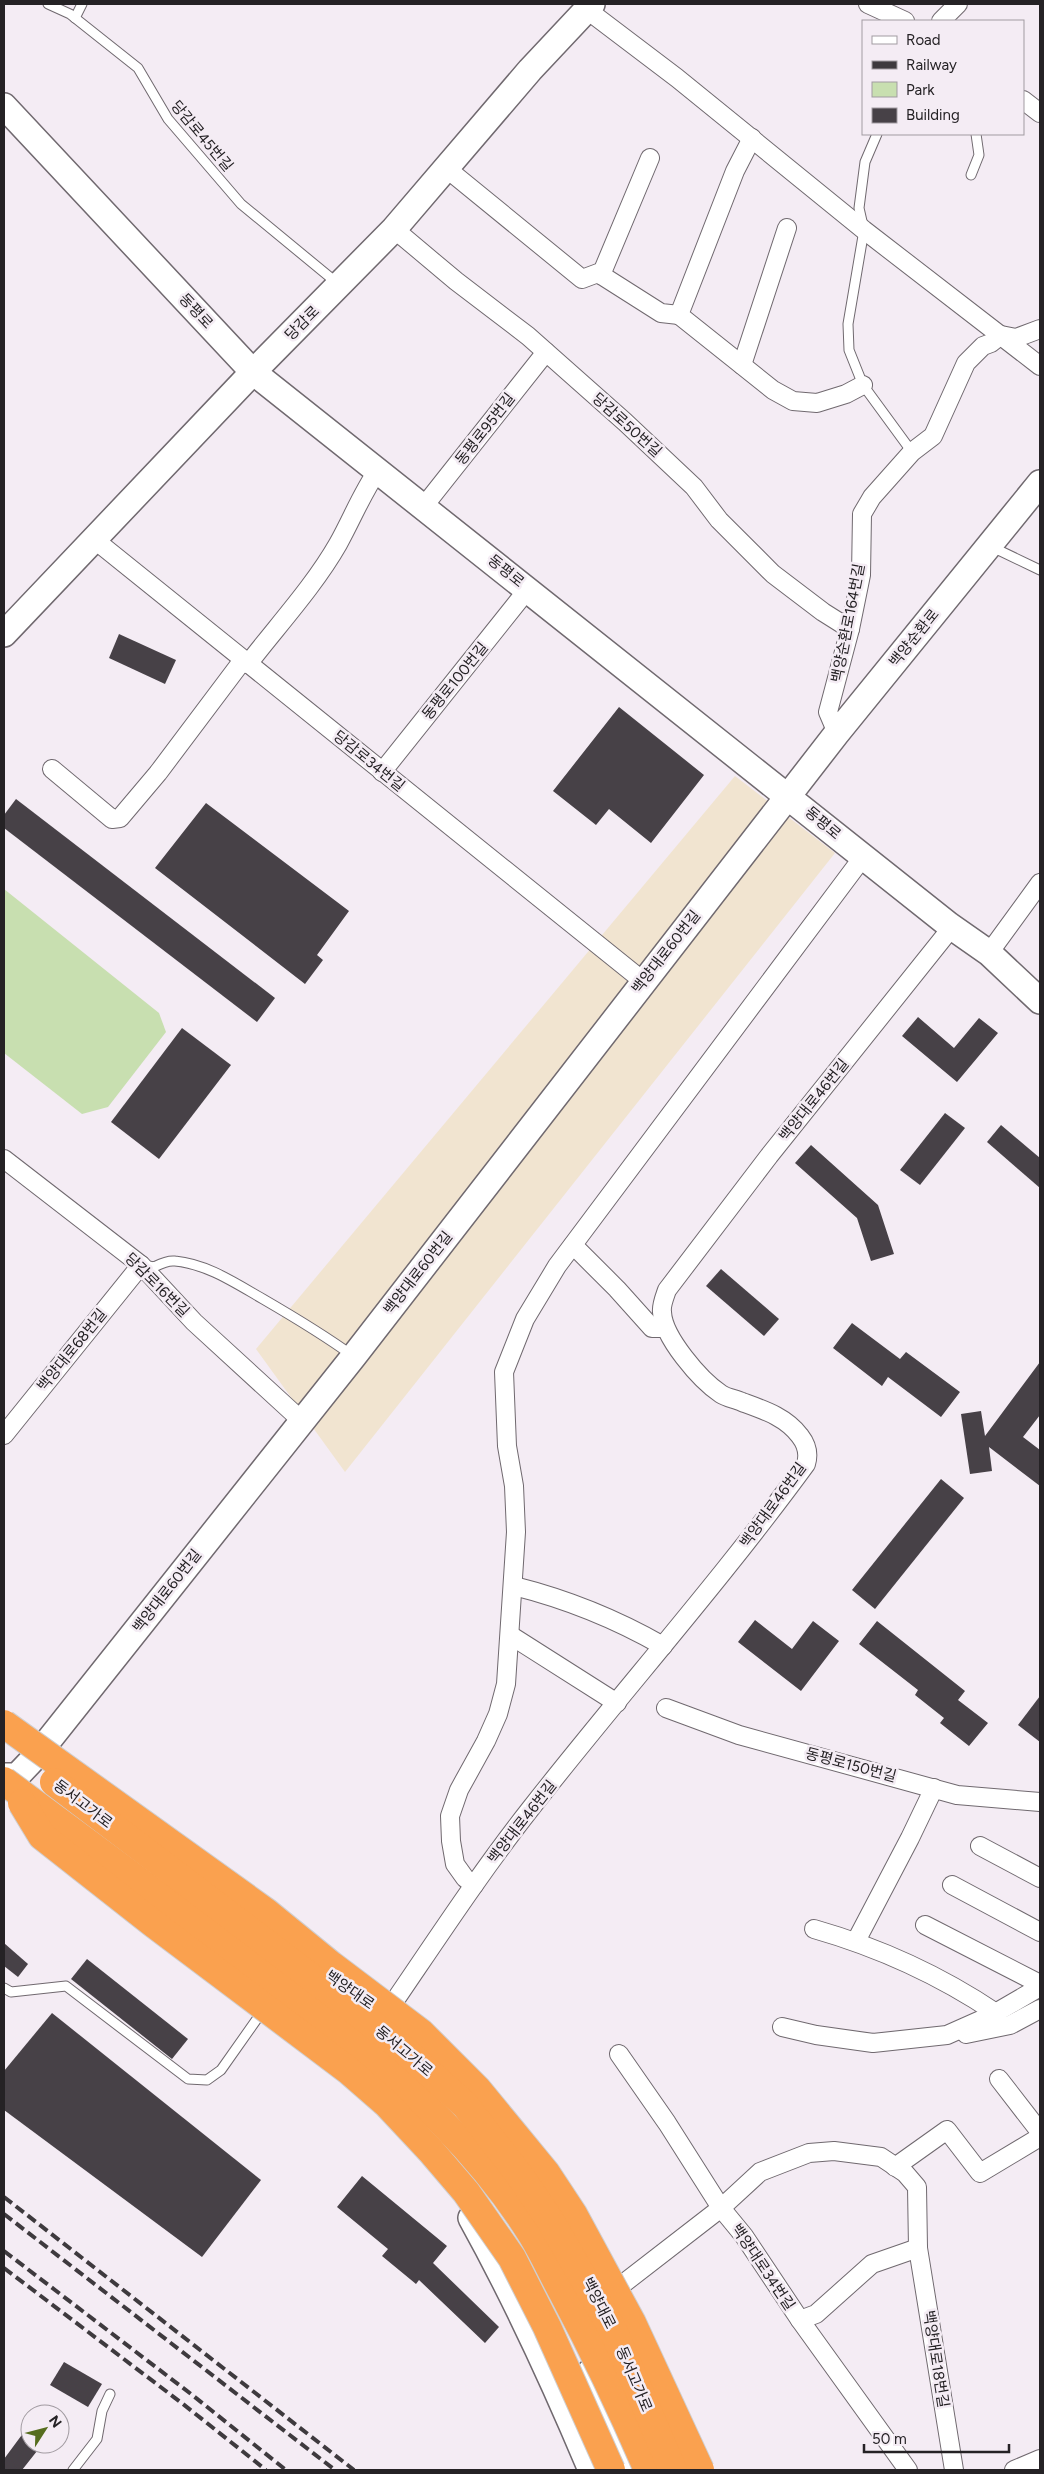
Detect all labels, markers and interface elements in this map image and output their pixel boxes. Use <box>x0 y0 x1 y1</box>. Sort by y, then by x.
legend <box>862 20 1024 135</box>
text: Road <box>906 31 941 49</box>
text: Railway <box>906 56 957 74</box>
text: Park <box>906 81 935 99</box>
street label: 당감로45번길 <box>167 97 237 175</box>
text: Building <box>906 106 960 124</box>
street label: 동평로 <box>175 290 217 332</box>
street label: 당감로 <box>281 302 323 344</box>
street label: 당감로50번길 <box>589 389 665 461</box>
street label: 동평로95번길 <box>451 390 519 468</box>
street label: 동평로 <box>484 551 528 591</box>
street label: 백양순환로164번길 <box>828 562 868 684</box>
street label: 백양순환로 <box>885 606 943 670</box>
street label: 동평로100번길 <box>418 639 492 723</box>
street label: 당감로34번길 <box>330 727 408 795</box>
street label: 동평로 <box>801 803 845 843</box>
street label: 백양대로60번길 <box>628 907 704 997</box>
street label: 백양대로46번길 <box>775 1055 853 1145</box>
street label: 백양대로60번길 <box>380 1228 456 1318</box>
street label: 당감로16번길 <box>121 1249 193 1321</box>
street label: 백양대로68번길 <box>33 1305 111 1395</box>
street label: 백양대로46번길 <box>736 1459 810 1551</box>
street label: 백양대로60번길 <box>129 1546 205 1636</box>
street label: 동평로150번길 <box>804 1744 898 1786</box>
street label: 동서고가로 <box>50 1776 116 1832</box>
street label: 백양대로46번길 <box>484 1777 560 1867</box>
street label: 백양대로 <box>322 1967 378 2013</box>
street label: 동서고가로 <box>372 2022 436 2080</box>
street label: 백양대로34번길 <box>728 2220 798 2314</box>
street label: 백양대로 <box>578 2274 620 2332</box>
street label: 백양대로18번길 <box>919 2309 953 2409</box>
street label: 동서고가로 <box>612 2344 656 2414</box>
north arrow <box>20 2404 70 2454</box>
text: N <box>45 2412 65 2431</box>
scale bar <box>864 2422 1009 2454</box>
text: 50 m <box>872 2430 907 2448</box>

